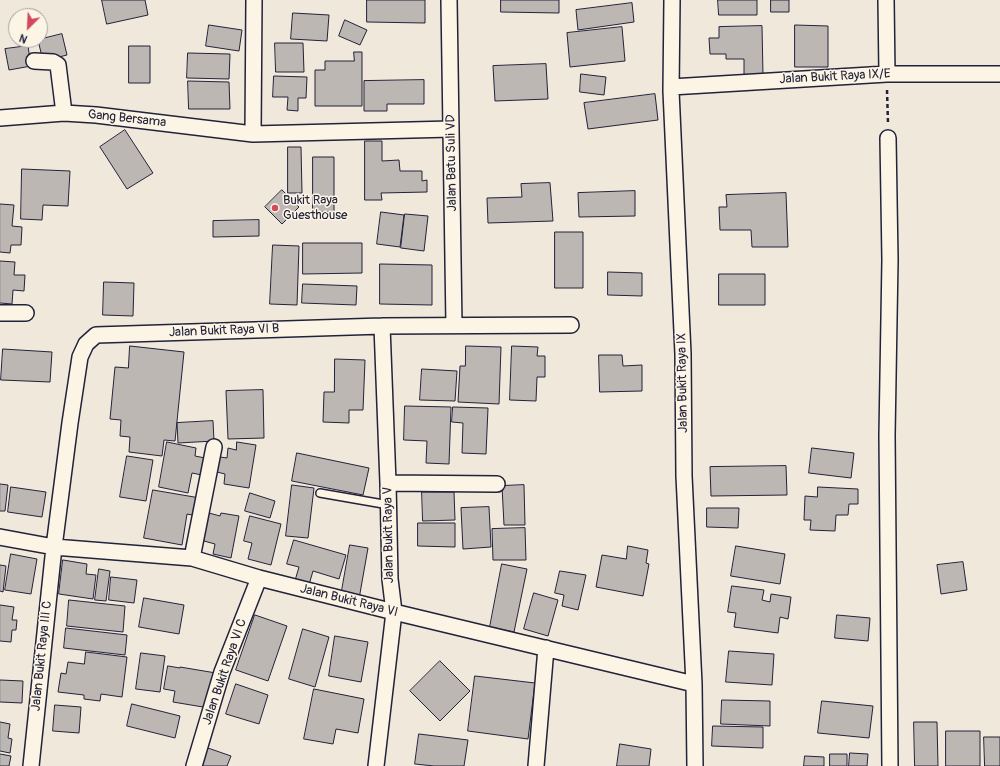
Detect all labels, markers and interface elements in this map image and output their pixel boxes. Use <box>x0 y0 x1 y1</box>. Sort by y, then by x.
north arrow <box>8 8 48 48</box>
text: N <box>17 31 29 46</box>
street label: Jalan Bukit Raya IX/E <box>779 66 891 88</box>
street label: Gang Bersama <box>87 107 167 131</box>
street label: Jalan Batu Suli VD <box>443 114 461 212</box>
place label: Bukit Raya Guesthouse <box>283 193 347 224</box>
marker: Bukit Raya Guesthouse <box>270 203 280 213</box>
street label: Jalan Bukit Raya VI B <box>169 321 279 341</box>
street label: Jalan Bukit Raya IX <box>674 333 692 433</box>
street label: Jalan Bukit Raya V <box>380 487 398 583</box>
street label: Jalan Bukit Raya VI <box>298 581 400 621</box>
street label: Jalan Bukit Raya III C <box>28 600 56 712</box>
street label: Jalan Bukit Raya VI C <box>200 617 250 727</box>

